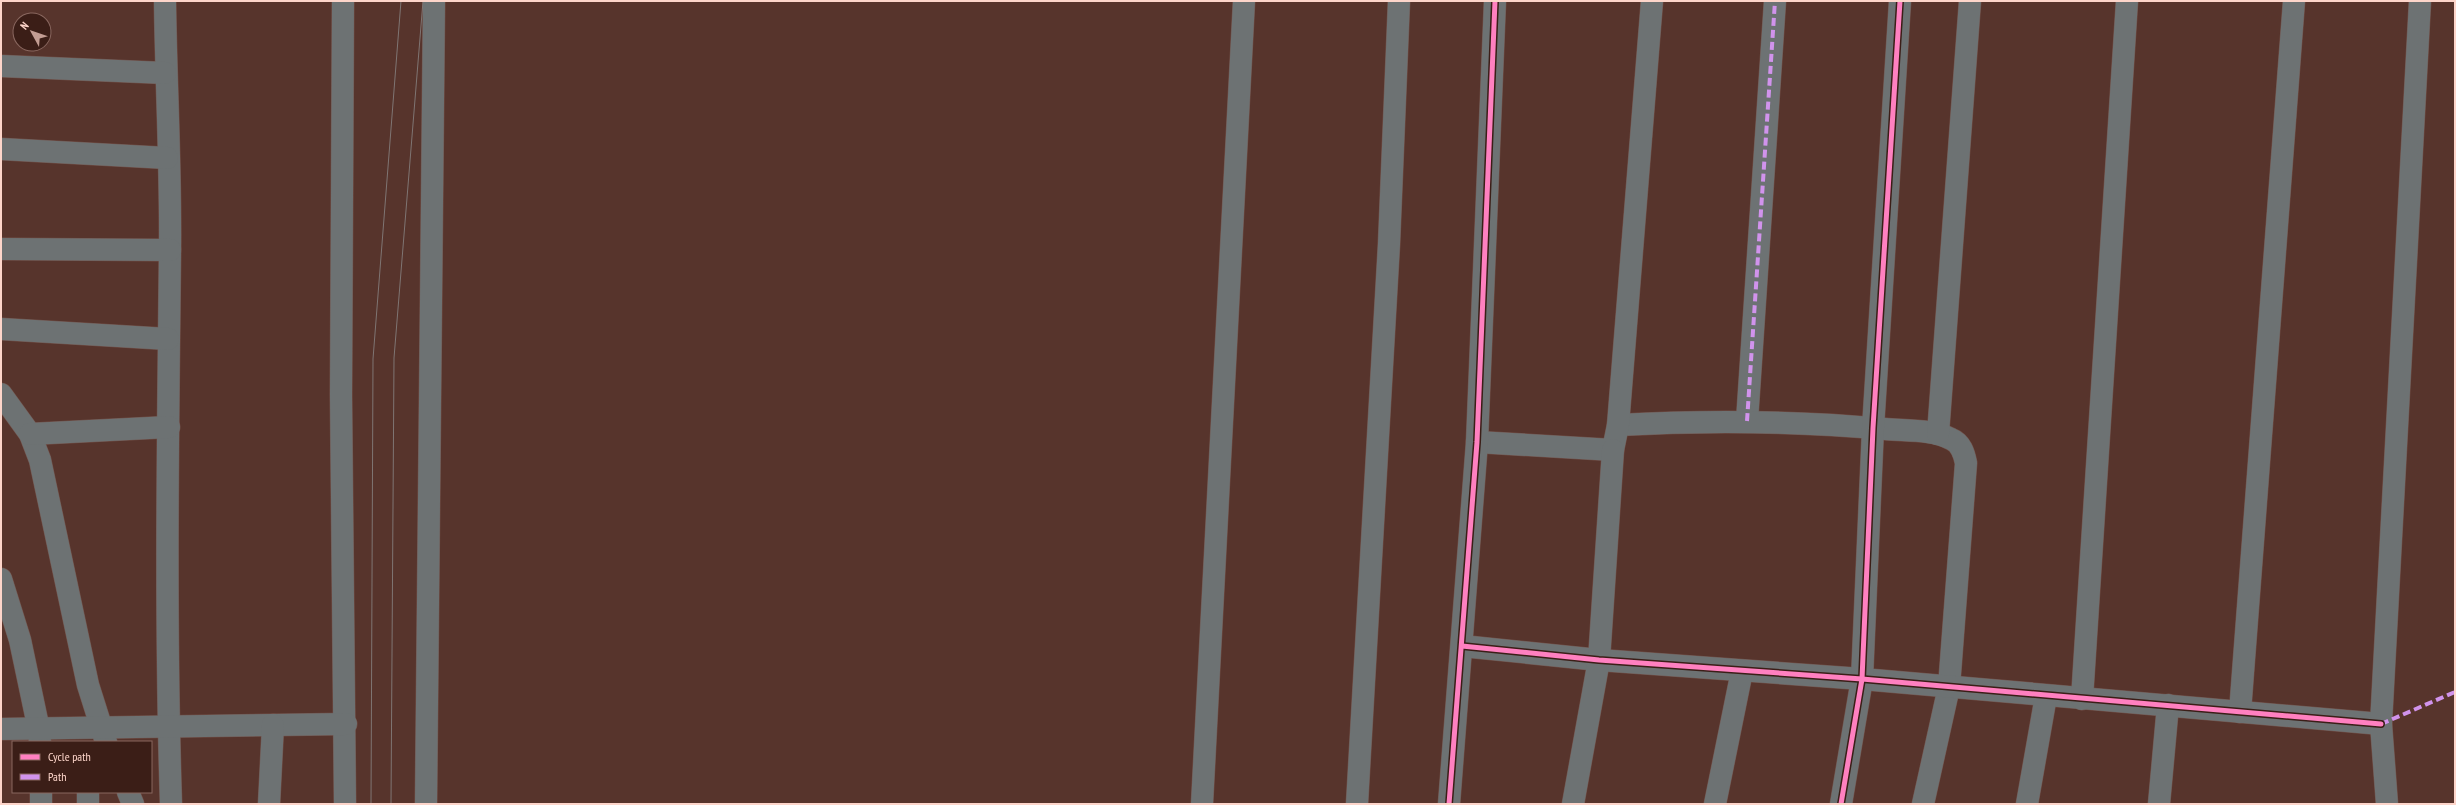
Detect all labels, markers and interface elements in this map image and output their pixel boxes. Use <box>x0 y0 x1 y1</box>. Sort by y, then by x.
north arrow <box>12 12 52 52</box>
text: N <box>17 19 32 32</box>
legend <box>12 741 152 793</box>
text: Cycle path <box>48 749 91 764</box>
text: Path <box>48 769 66 784</box>

